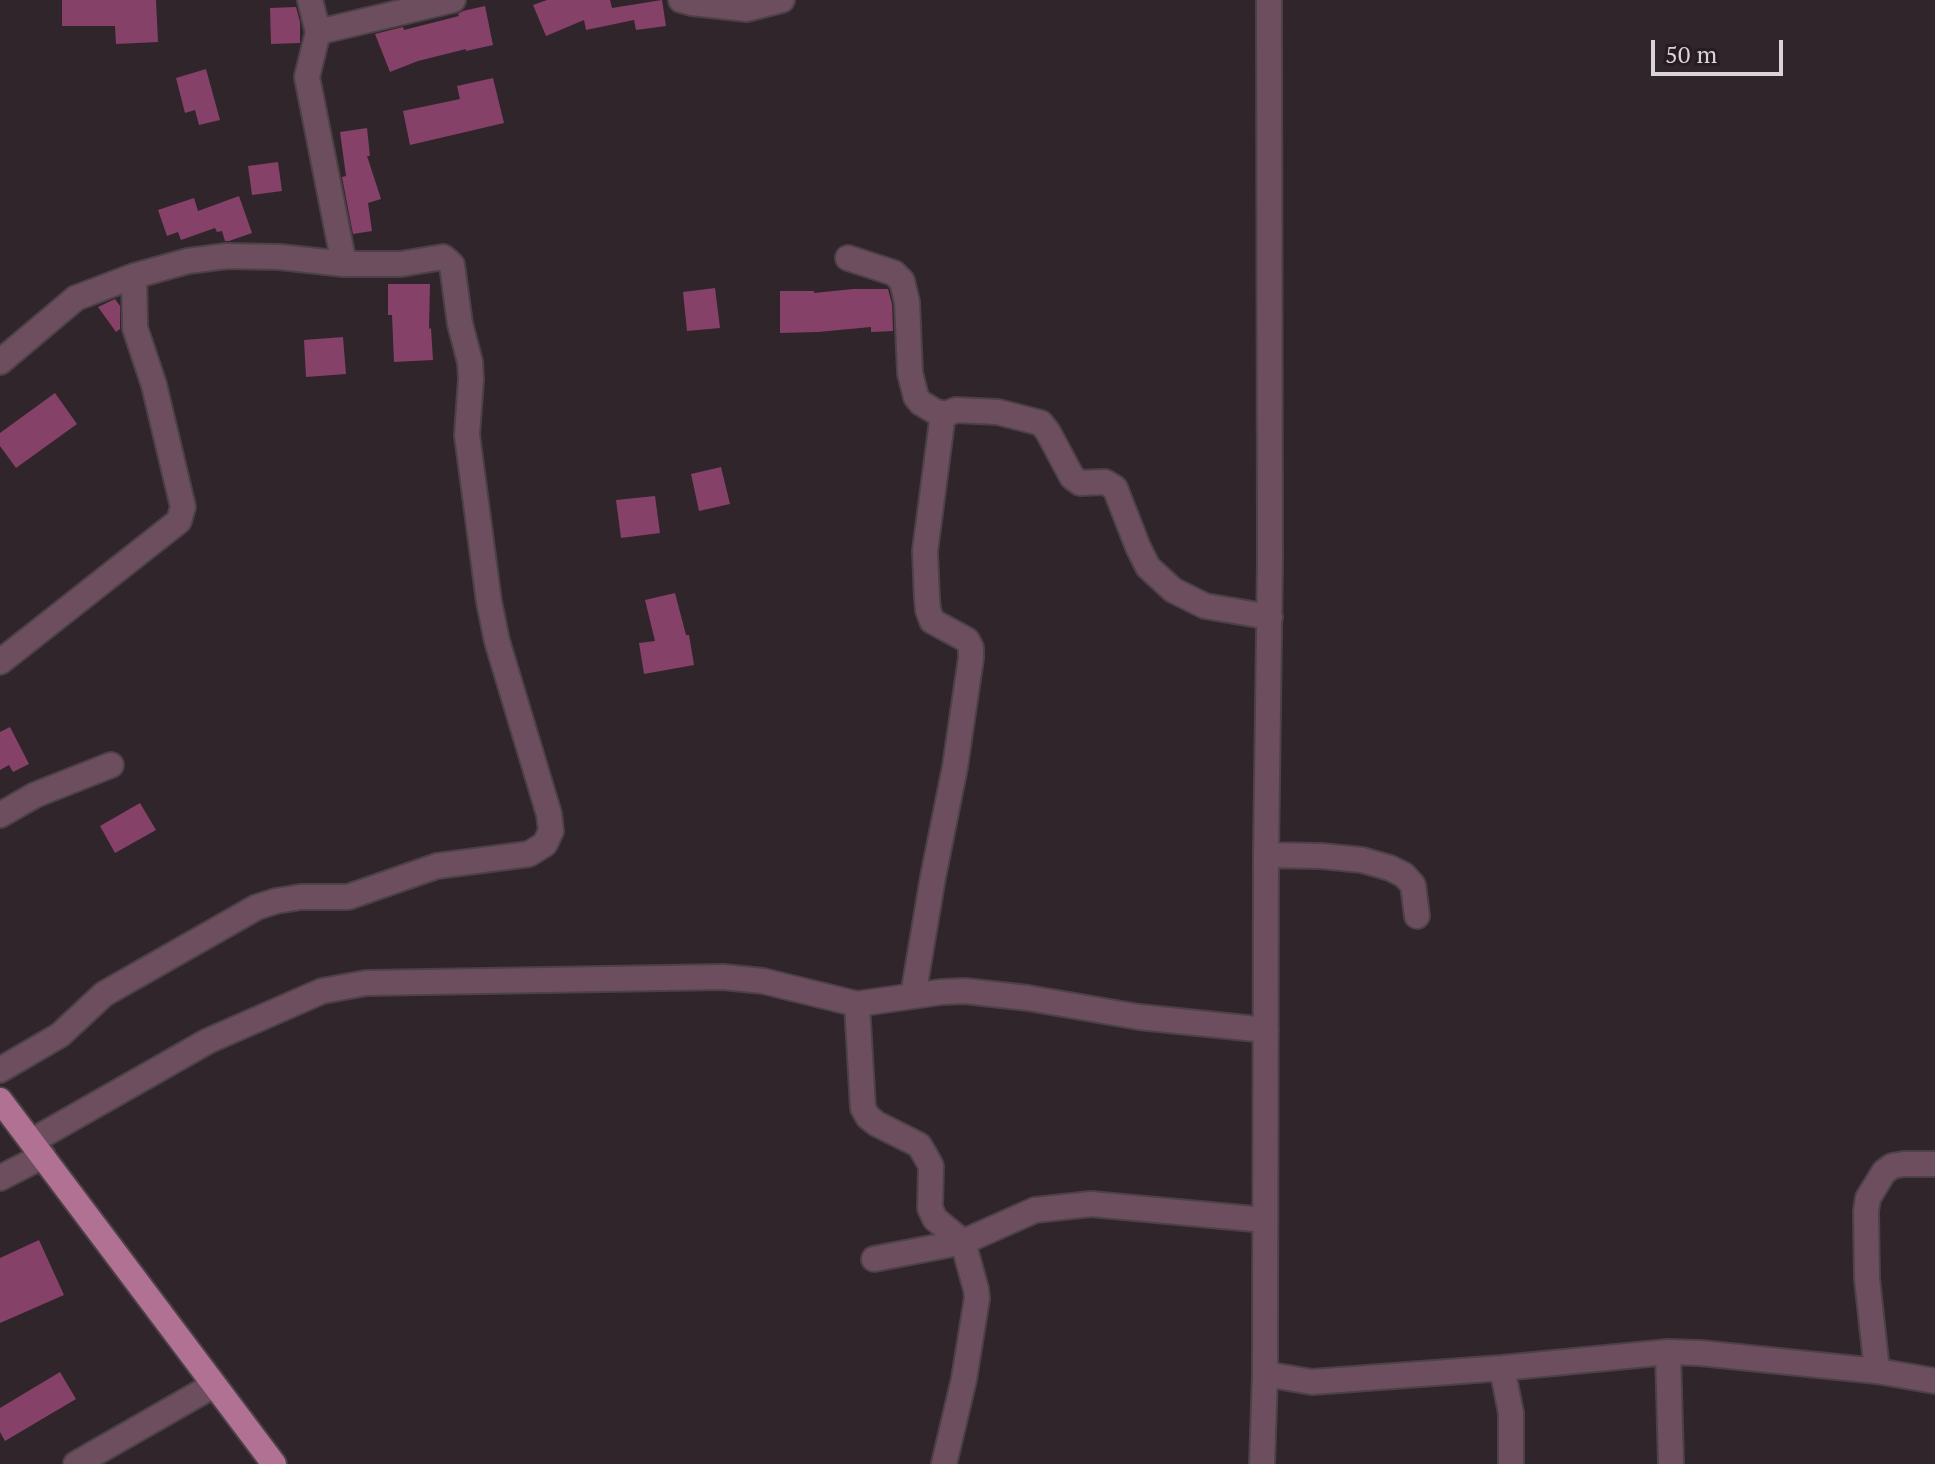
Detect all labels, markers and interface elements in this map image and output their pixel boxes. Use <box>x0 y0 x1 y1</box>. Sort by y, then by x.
scale bar <box>1655 24 1787 74</box>
text: 50 m <box>1665 38 1717 70</box>

